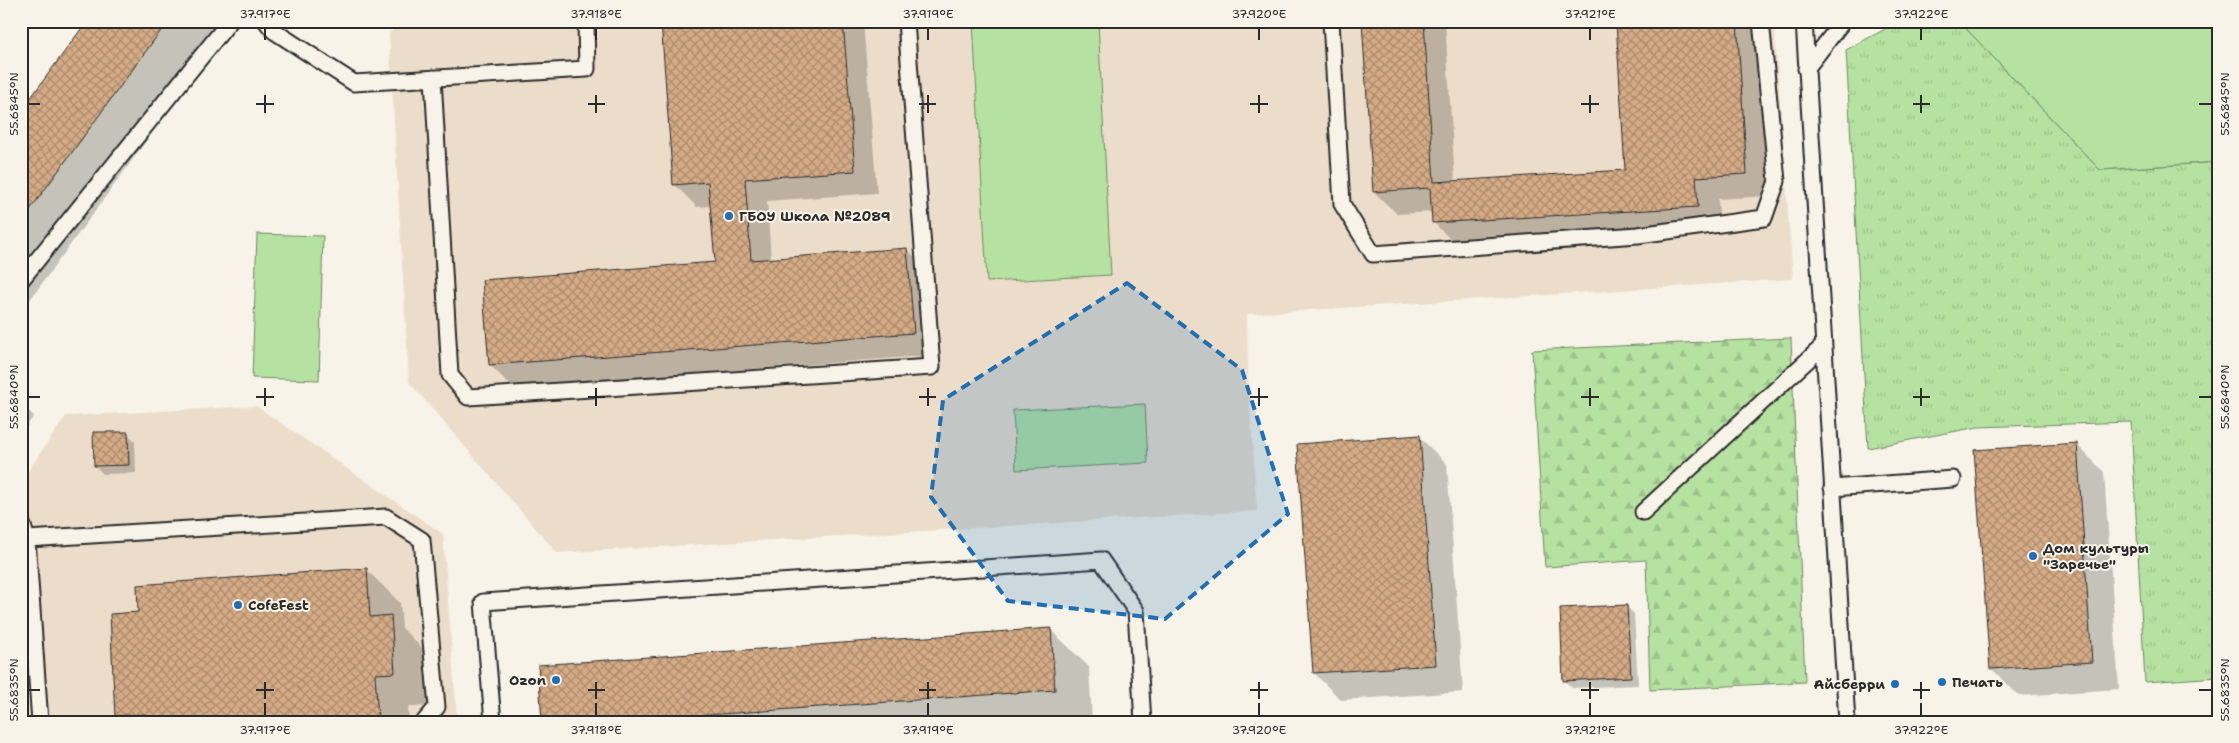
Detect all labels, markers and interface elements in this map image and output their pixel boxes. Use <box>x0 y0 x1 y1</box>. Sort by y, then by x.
text: 37.917°E <box>239 6 291 22</box>
text: 37.918°E <box>570 6 622 22</box>
text: 37.919°E <box>902 6 954 22</box>
text: 37.920°E <box>1232 6 1286 22</box>
text: 37.921°E <box>1565 6 1615 22</box>
text: 37.922°E <box>1894 6 1948 22</box>
text: 55.6845°N <box>6 72 22 136</box>
text: 55.6845°N <box>2217 72 2233 136</box>
place label: ГБОУ Школа №2089 <box>739 207 891 225</box>
marker: ГБОУ Школа №2089 <box>723 210 735 222</box>
text: 55.6840°N <box>6 365 22 429</box>
text: 55.6840°N <box>2217 365 2233 429</box>
place label: Дом культуры "Заречье" <box>2043 539 2149 573</box>
marker: Дом культуры "Заречье" <box>2027 550 2039 562</box>
place label: CofeFest <box>248 596 309 614</box>
marker: CofeFest <box>232 599 244 611</box>
text: 55.6835°N <box>6 658 22 722</box>
text: 55.6835°N <box>2217 658 2233 722</box>
place label: Ozon <box>509 671 546 689</box>
place label: Печать <box>1952 673 2003 691</box>
marker: Ozon <box>550 674 562 686</box>
place label: Айсберри <box>1813 675 1885 693</box>
marker: Печать <box>1936 676 1948 688</box>
marker: Айсберри <box>1889 678 1901 690</box>
text: 37.917°E <box>239 722 291 738</box>
text: 37.918°E <box>570 722 622 738</box>
text: 37.919°E <box>902 722 954 738</box>
text: 37.920°E <box>1232 722 1286 738</box>
text: 37.921°E <box>1565 722 1615 738</box>
text: 37.922°E <box>1894 722 1948 738</box>

